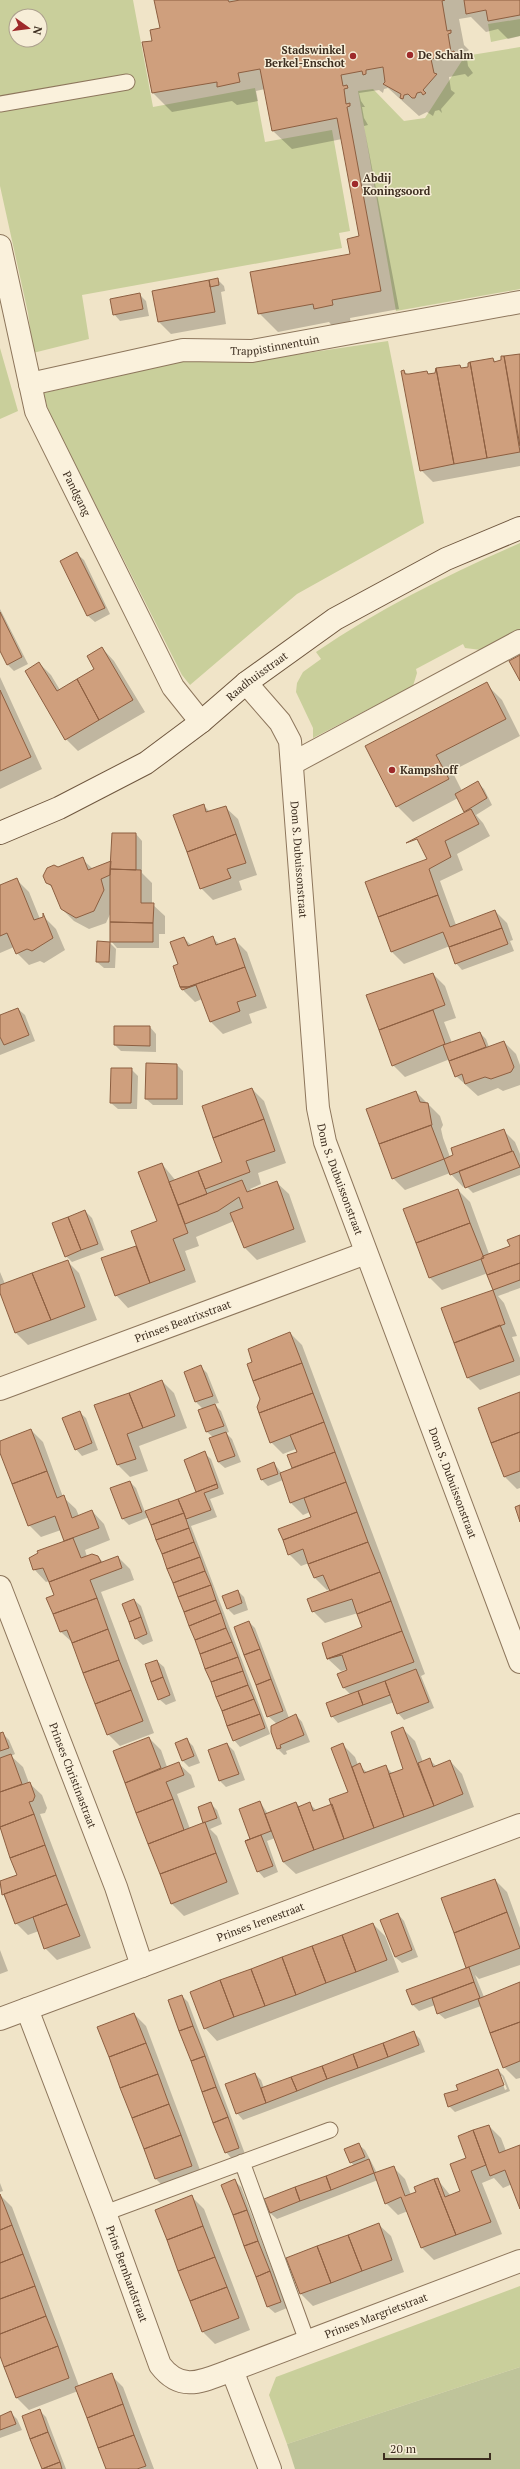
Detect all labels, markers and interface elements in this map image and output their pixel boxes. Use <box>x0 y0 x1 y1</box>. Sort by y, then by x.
north arrow <box>8 8 48 48</box>
text: N <box>30 25 46 37</box>
place label: Stadswinkel Berkel-Enschot <box>265 43 346 70</box>
place label: De Schalm <box>418 48 474 62</box>
marker: De Schalm <box>405 50 415 60</box>
marker: Stadswinkel Berkel-Enschot <box>348 51 358 61</box>
place label: Abdij Koningsoord <box>363 171 431 198</box>
marker: Abdij Koningsoord <box>350 179 360 189</box>
street label: Trappistinnentuin <box>230 332 321 358</box>
street label: Pandgang <box>60 469 94 519</box>
street label: Raadhuisstraat <box>223 648 290 704</box>
place label: Kampshoff <box>400 763 458 777</box>
marker: Kampshoff <box>387 765 397 775</box>
street label: Dom S. Dubuissonstraat <box>288 800 310 919</box>
street label: Dom S. Dubuissonstraat <box>314 1122 366 1237</box>
street label: Prinses Beatrixstraat <box>133 1297 233 1345</box>
street label: Dom S. Dubuissonstraat <box>426 1425 480 1540</box>
street label: Prinses Christinastraat <box>46 1721 100 1830</box>
street label: Prinses Irenestraat <box>215 1899 306 1945</box>
street label: Prins Bernhardstraat <box>103 2223 151 2324</box>
street label: Prinses Margrietstraat <box>323 2290 430 2341</box>
scale bar <box>384 2435 490 2461</box>
text: 20 m <box>390 2441 417 2456</box>

